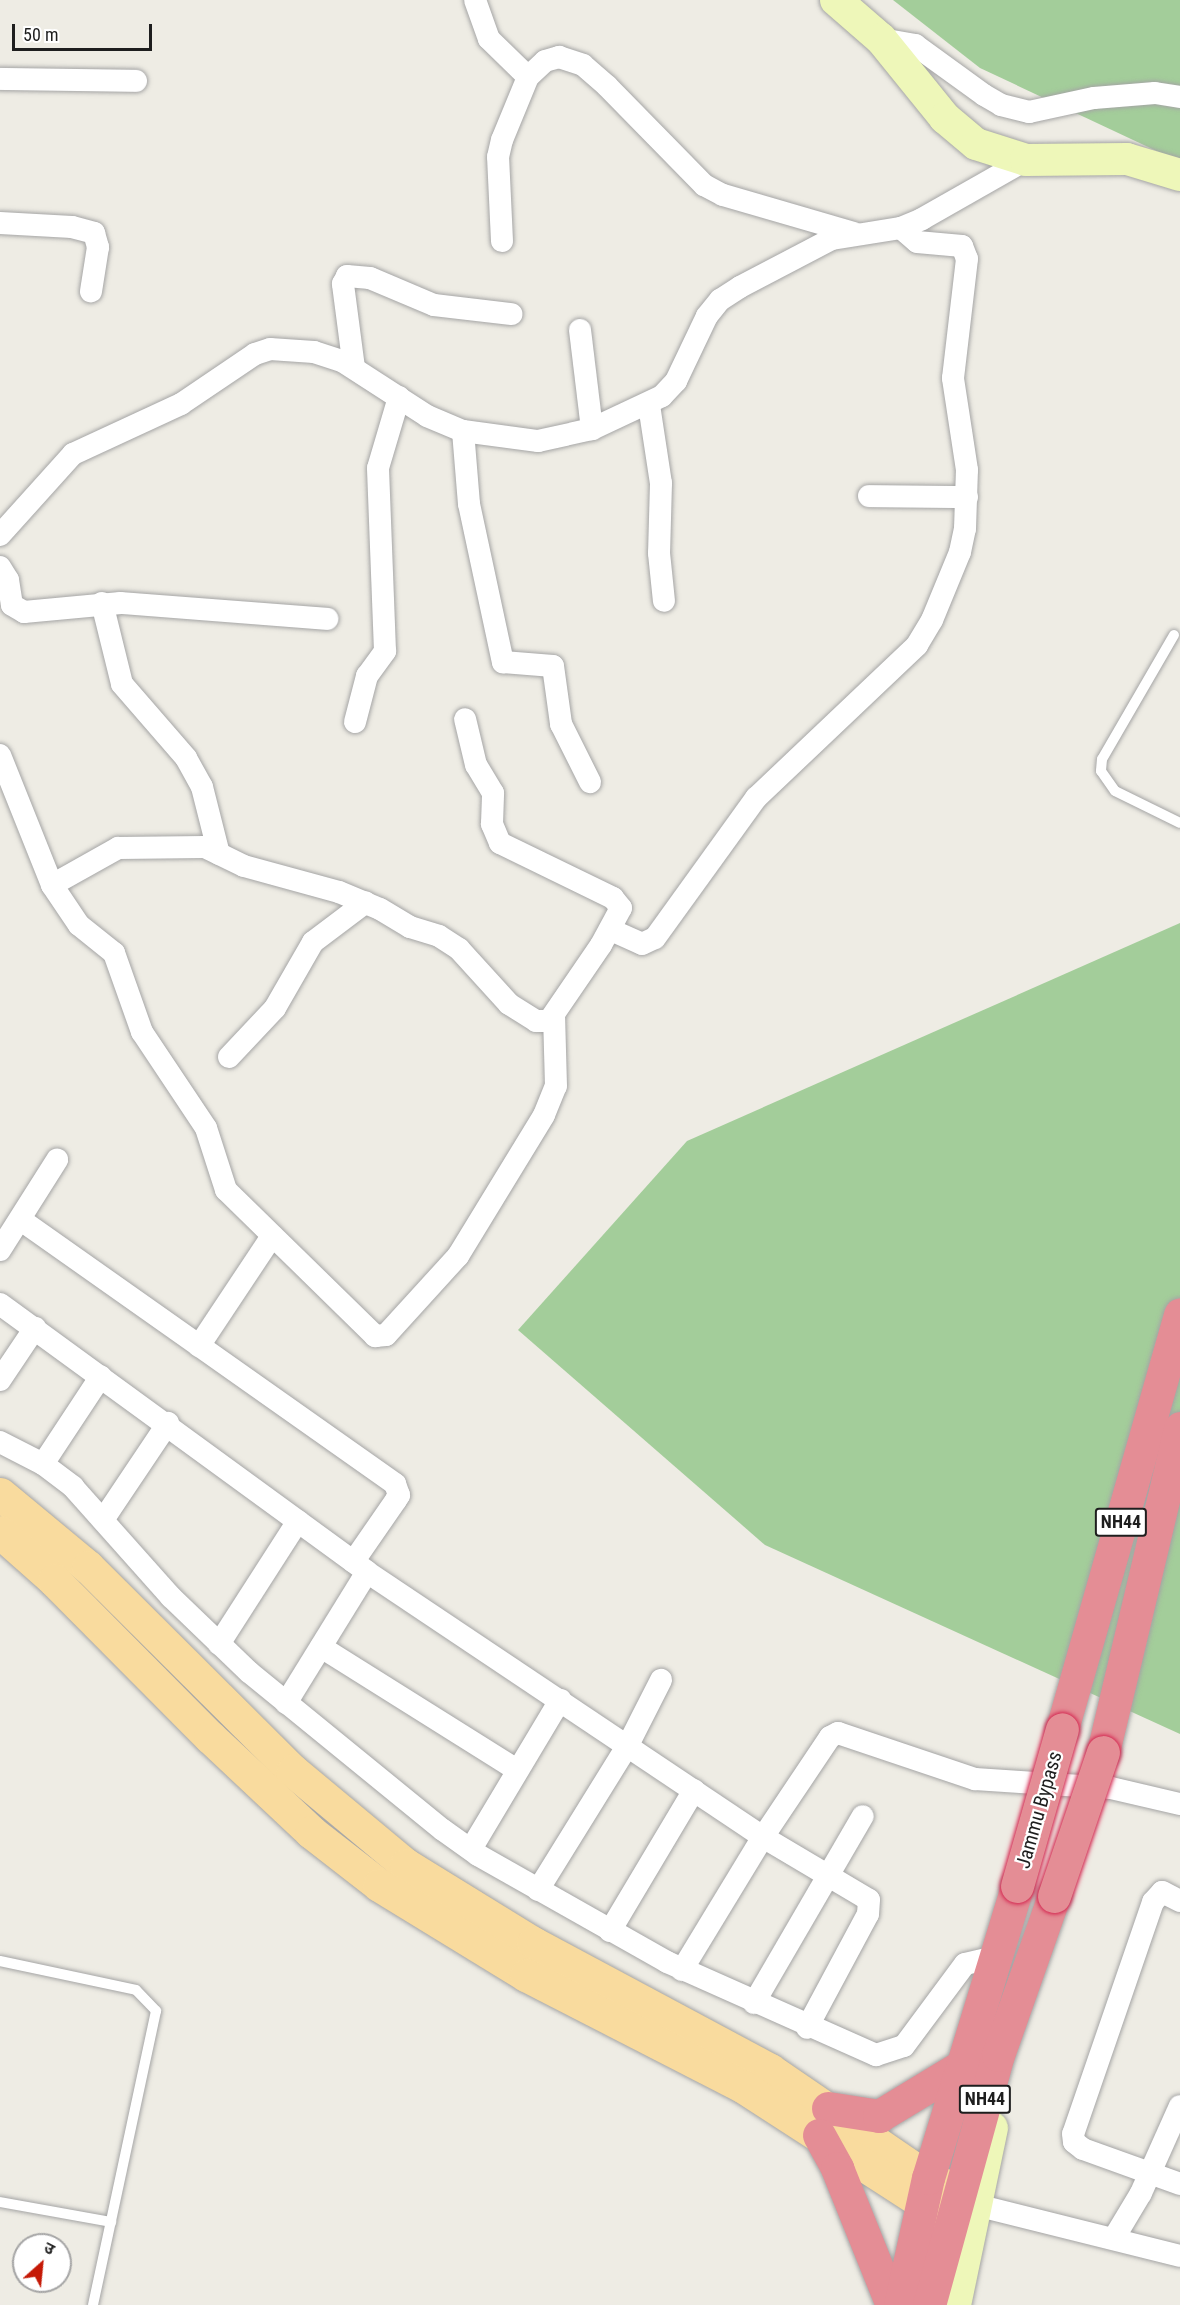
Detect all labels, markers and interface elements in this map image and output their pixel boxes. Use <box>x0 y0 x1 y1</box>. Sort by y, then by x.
scale bar <box>15 12 154 50</box>
text: 50 m <box>23 24 58 45</box>
road number: NH44 <box>1094 1507 1148 1537</box>
street label: Jammu Bypass <box>1011 1749 1067 1871</box>
road number: NH44 <box>958 2084 1012 2114</box>
north arrow <box>12 2233 72 2293</box>
text: उ <box>41 2238 58 2259</box>

